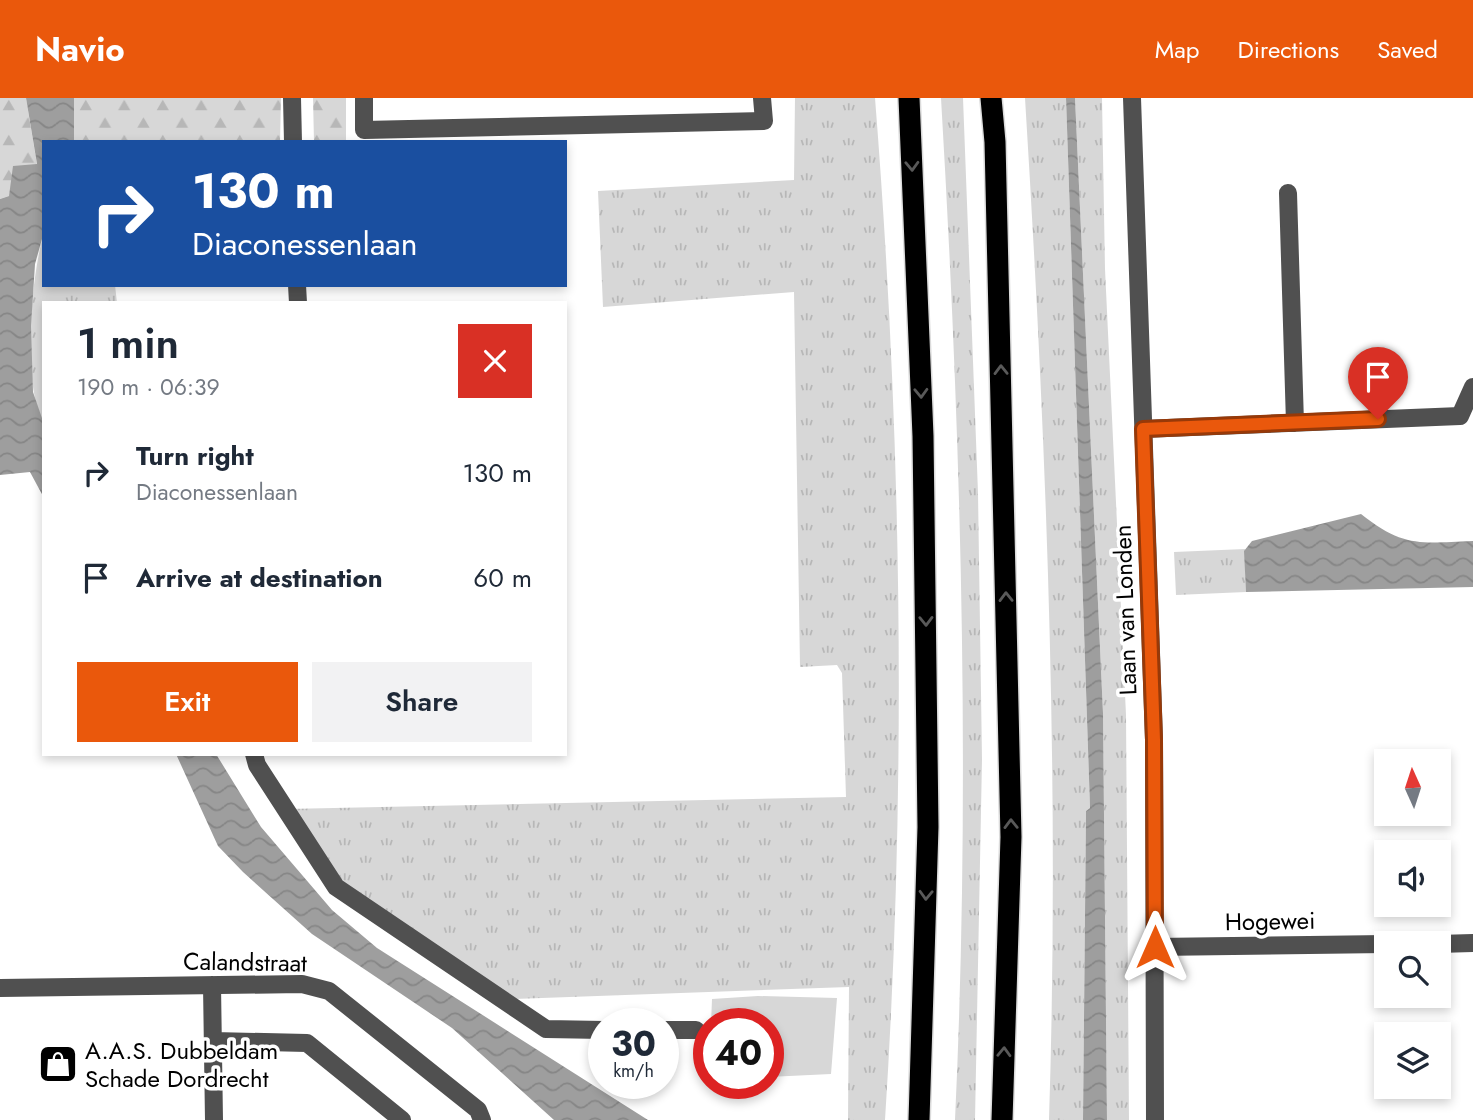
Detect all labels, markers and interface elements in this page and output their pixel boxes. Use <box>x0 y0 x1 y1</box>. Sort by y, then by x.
text: Navio <box>35 26 125 73</box>
text: Map <box>1155 32 1200 67</box>
text: Directions <box>1238 32 1339 67</box>
text: Saved <box>1377 32 1438 67</box>
text: 130 m <box>192 156 335 226</box>
one-way arrow <box>904 161 919 172</box>
icon: right <box>77 168 168 259</box>
text: Diaconessenlaan <box>192 221 418 267</box>
text: 1 min <box>77 313 179 374</box>
button: close <box>458 324 532 398</box>
pin <box>1348 347 1408 419</box>
icon: arrive <box>1359 358 1397 396</box>
one-way arrow <box>993 364 1008 375</box>
text: 190 m · 06:39 <box>77 370 220 404</box>
one-way arrow <box>914 388 929 399</box>
text: Turn right <box>136 437 254 475</box>
icon: right <box>77 454 115 492</box>
text: 130 m <box>462 454 532 492</box>
text: Diaconessenlaan <box>136 475 298 509</box>
street label: Laan van Londen <box>1105 524 1145 696</box>
icon: arrive <box>77 559 115 597</box>
text: Arrive at destination <box>136 559 383 597</box>
text: 60 m <box>473 559 532 597</box>
one-way arrow <box>998 591 1013 602</box>
one-way arrow <box>918 616 933 627</box>
button: Exit <box>77 662 298 742</box>
button: Share <box>312 662 532 742</box>
north arrow <box>1374 749 1451 826</box>
map controls <box>1374 749 1451 1099</box>
one-way arrow <box>1003 819 1019 829</box>
button: sound <box>1374 840 1451 917</box>
one-way arrow <box>918 890 934 901</box>
street label: Hogewei <box>1224 903 1316 939</box>
position arrow <box>1118 910 1192 984</box>
button: search <box>1374 931 1451 1008</box>
street label: Calandstraat <box>183 943 307 981</box>
speed limit sign: 40 <box>693 1008 784 1099</box>
text: 30 <box>611 1019 656 1069</box>
button: layers <box>1374 1022 1451 1099</box>
place label: A.A.S. Dubbeldam Schade Dordrecht <box>85 1033 278 1096</box>
shop icon: A.A.S. Dubbeldam Schade Dordrecht <box>37 1043 79 1085</box>
one-way arrow <box>997 1046 1012 1057</box>
text: km/h <box>613 1058 654 1084</box>

